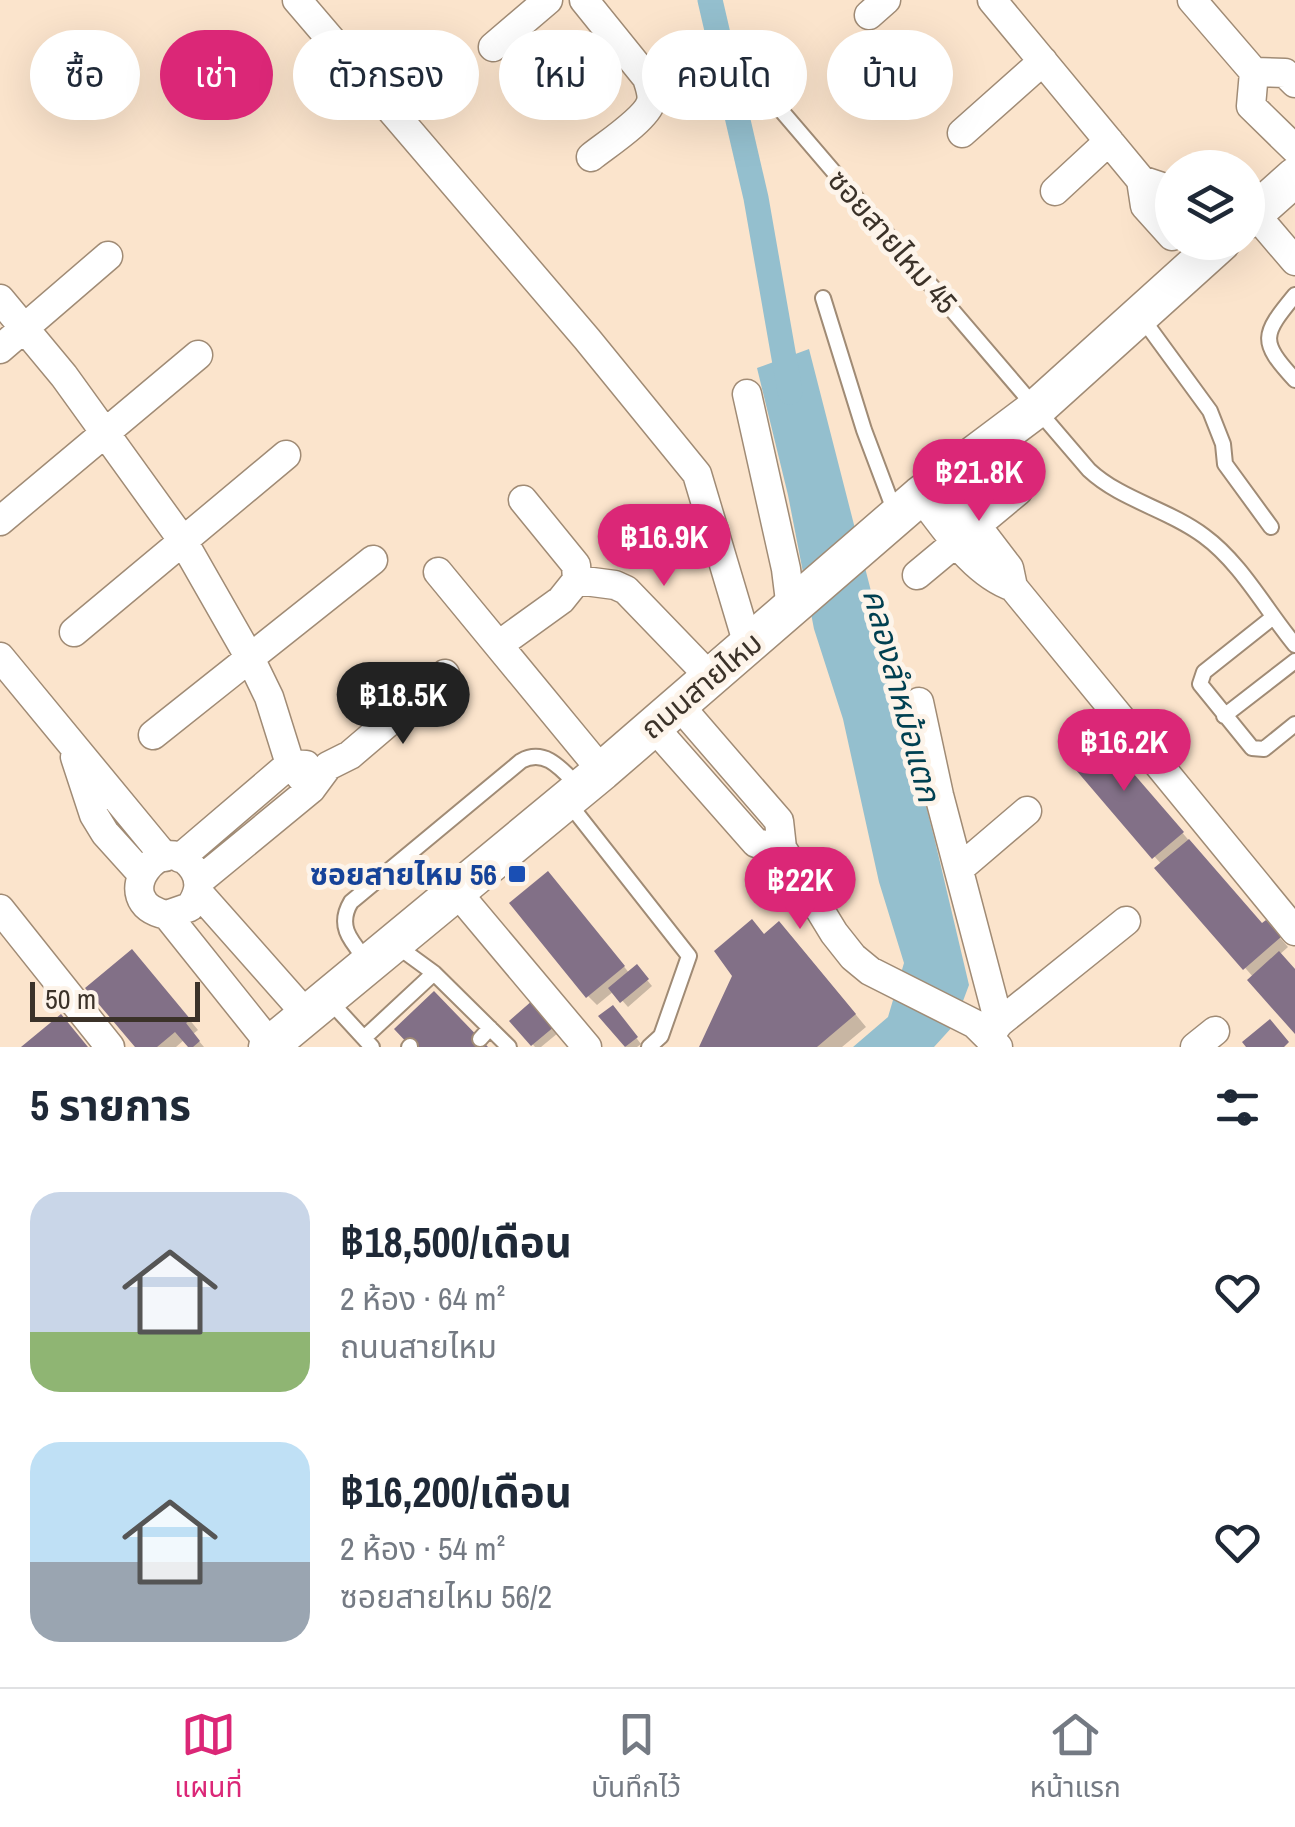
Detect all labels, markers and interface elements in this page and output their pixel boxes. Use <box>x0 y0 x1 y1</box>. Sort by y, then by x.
chip: ซื้อ <box>30 30 140 120</box>
chip: เช่า <box>160 30 273 120</box>
chip: ตัวกรอง <box>293 30 479 120</box>
chip: ใหม่ <box>499 30 622 120</box>
chip: คอนโด <box>642 30 807 120</box>
chip: บ้าน <box>827 30 953 120</box>
map controls <box>1155 150 1265 260</box>
button: layers <box>1155 150 1265 260</box>
street label: ซอยสายไหม 45 <box>819 161 967 321</box>
pin: ฿21.8K <box>898 439 1060 524</box>
text: ฿21.8K <box>935 450 1023 493</box>
pin: ฿16.9K <box>583 504 745 589</box>
text: ฿16.9K <box>620 515 708 558</box>
water label: คลองลำหม้อแตก <box>853 584 952 808</box>
street label: ถนนสายไหม <box>632 622 770 748</box>
pin: ฿18.5K <box>322 662 484 747</box>
text: ฿18.5K <box>359 673 447 716</box>
pin: ฿16.2K <box>1043 709 1205 794</box>
text: ฿16.2K <box>1080 720 1168 763</box>
pin: ฿22K <box>741 847 859 932</box>
place label: ซอยสายไหม 56 <box>310 854 497 894</box>
text: ฿22K <box>767 858 833 901</box>
marker: ซอยสายไหม 56 <box>506 863 528 885</box>
scale bar <box>30 977 200 1021</box>
text: 50 m <box>45 980 96 1018</box>
text: 5 รายการ <box>30 1077 191 1133</box>
icon: filters <box>1210 1080 1265 1135</box>
text: ฿18,500/เดือน <box>340 1214 572 1270</box>
icon: home <box>110 1232 230 1352</box>
icon: heart <box>1210 1265 1265 1320</box>
text: 2 ห้อง · 64 m² <box>340 1277 505 1320</box>
text: ถนนสายไหม <box>340 1325 497 1368</box>
text: ฿16,200/เดือน <box>340 1464 572 1520</box>
icon: home <box>110 1482 230 1602</box>
icon: heart <box>1210 1515 1265 1570</box>
text: 2 ห้อง · 54 m² <box>340 1527 505 1570</box>
text: ซอยสายไหม 56/2 <box>340 1575 552 1618</box>
tab: แผนที่ <box>174 1707 243 1810</box>
tab: บันทึกไว้ <box>591 1707 681 1810</box>
tab: หน้าแรก <box>1030 1707 1121 1810</box>

